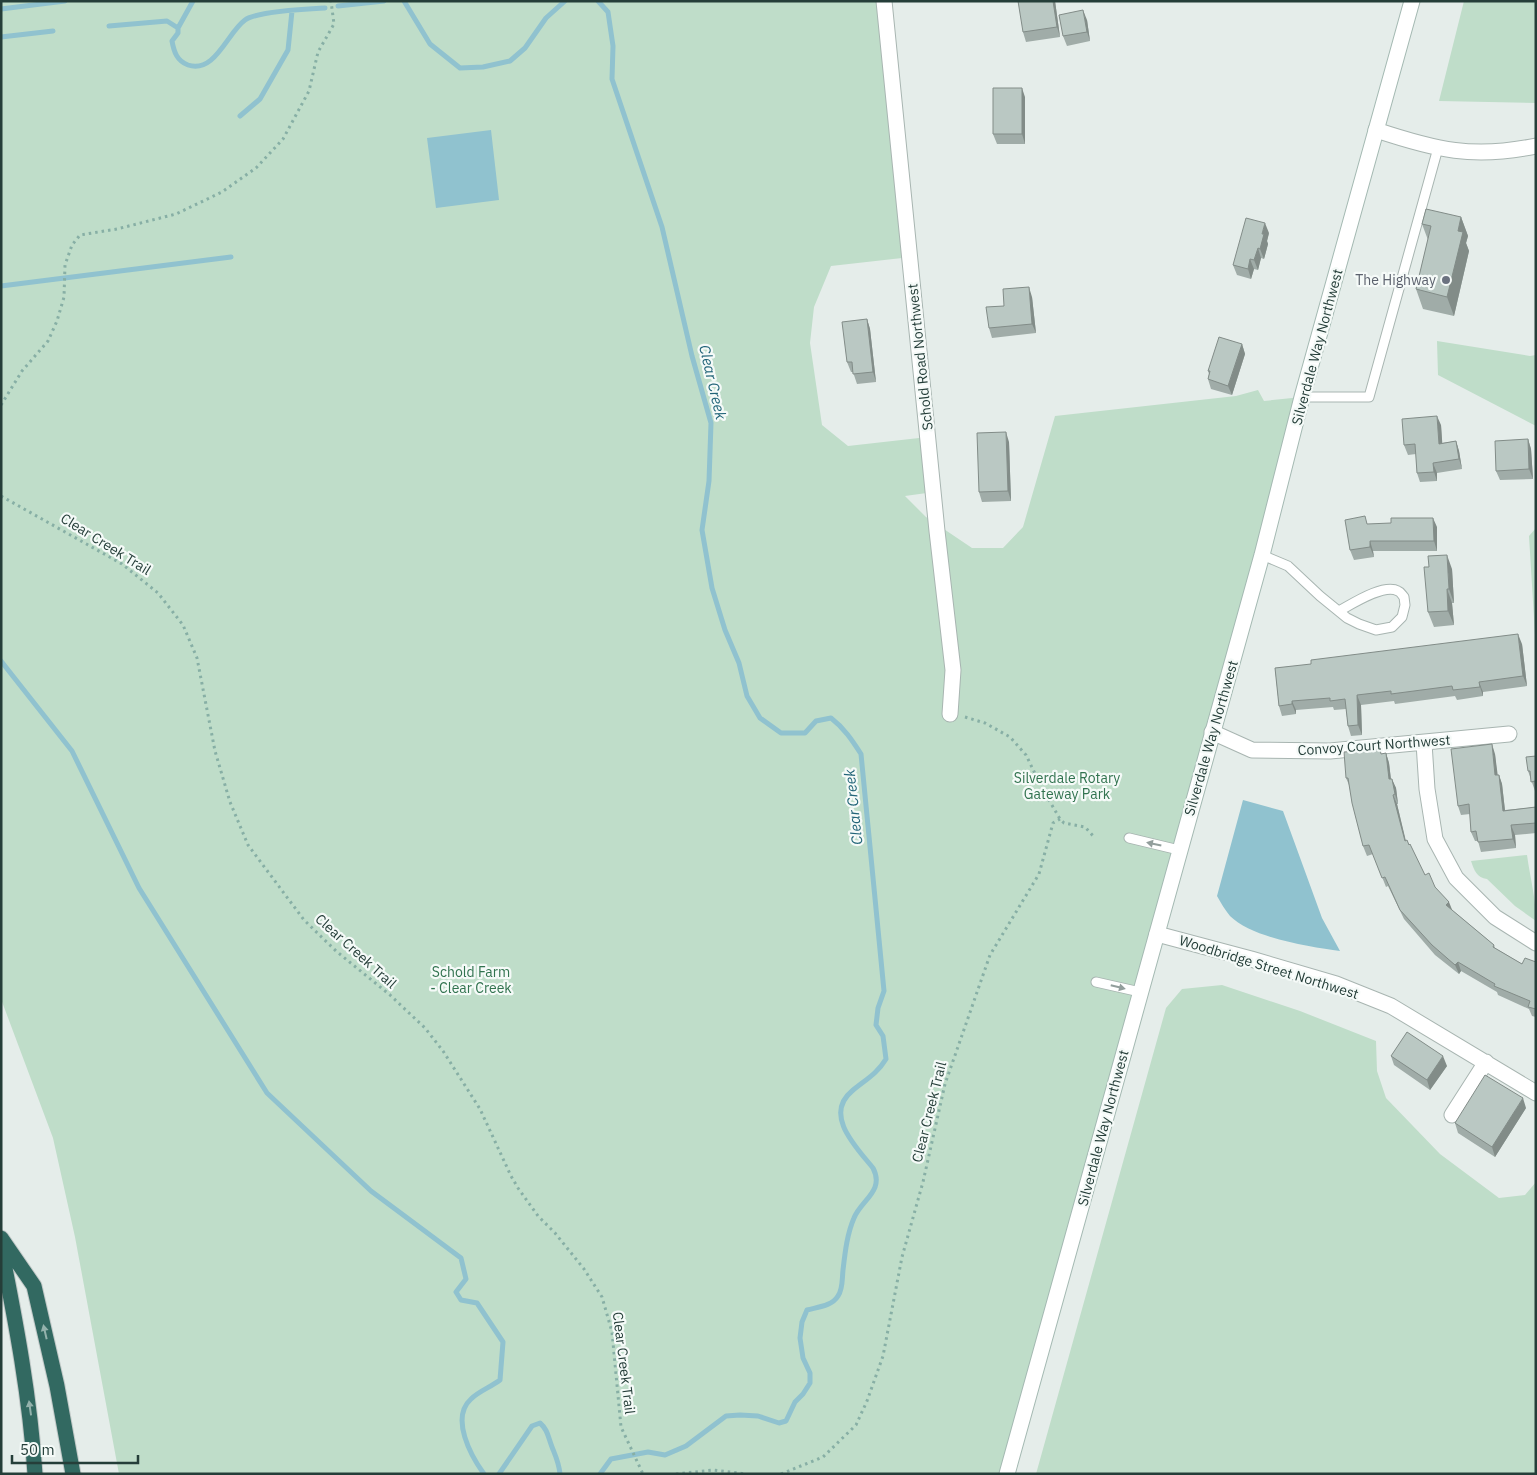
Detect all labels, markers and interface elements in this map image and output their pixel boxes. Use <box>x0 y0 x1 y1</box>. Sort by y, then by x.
street label: Silverdale Way Northwest <box>1287 267 1347 427</box>
place label: The Highway <box>1355 271 1436 289</box>
marker: The Highway <box>1440 274 1452 286</box>
street label: Schold Road Northwest <box>903 283 937 431</box>
water label: Clear Creek <box>695 343 731 421</box>
street label: Clear Creek Trail <box>57 509 155 579</box>
street label: Silverdale Way Northwest <box>1180 658 1242 818</box>
street label: Convoy Court Northwest <box>1297 731 1451 759</box>
water label: Clear Creek <box>840 768 866 846</box>
park label: Silverdale Rotary Gateway Park <box>1014 769 1120 803</box>
one-way arrow <box>1147 840 1162 848</box>
street label: Clear Creek Trail <box>312 910 400 992</box>
street label: Woodbridge Street Northwest <box>1177 931 1361 1003</box>
park label: Schold Farm - Clear Creek <box>430 963 512 997</box>
one-way arrow <box>1110 983 1125 991</box>
street label: Silverdale Way Northwest <box>1073 1048 1133 1208</box>
street label: Clear Creek Trail <box>908 1060 950 1164</box>
street label: Clear Creek Trail <box>609 1311 639 1415</box>
one-way arrow <box>41 1325 49 1340</box>
one-way arrow <box>26 1399 34 1415</box>
scale bar <box>12 1432 139 1464</box>
text: 50 m <box>20 1440 55 1459</box>

